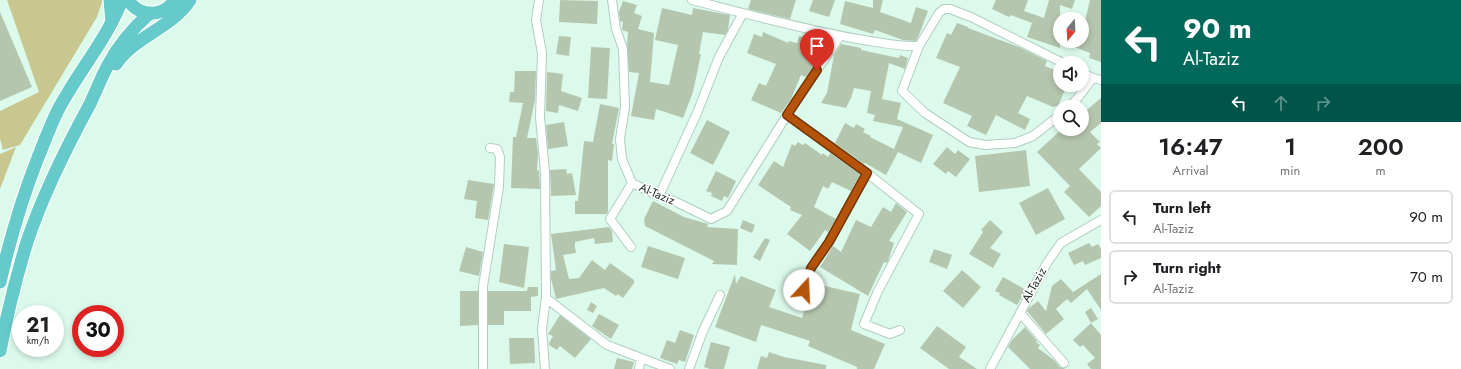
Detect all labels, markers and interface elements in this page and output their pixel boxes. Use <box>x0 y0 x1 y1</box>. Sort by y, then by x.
text: 90 m <box>1183 8 1252 49</box>
north arrow <box>1053 12 1089 48</box>
map controls <box>1053 12 1089 136</box>
icon: left <box>1117 16 1169 68</box>
pin <box>800 29 834 70</box>
icon: arrive <box>806 35 828 57</box>
text: Al-Taziz <box>1183 46 1239 72</box>
button: sound <box>1053 56 1089 92</box>
icon: left <box>1228 92 1250 114</box>
icon: ahead <box>1270 92 1292 114</box>
icon: right <box>1312 92 1334 114</box>
button: search <box>1053 100 1089 136</box>
text: 16:47 <box>1158 129 1223 164</box>
text: 1 <box>1284 129 1296 164</box>
text: 200 <box>1358 129 1404 164</box>
text: Arrival <box>1173 161 1208 180</box>
text: min <box>1280 161 1300 180</box>
text: m <box>1376 161 1386 180</box>
street label: Al-Taziz <box>636 178 678 210</box>
text: Turn left <box>1153 197 1211 219</box>
icon: left <box>1119 206 1141 228</box>
text: 90 m <box>1409 206 1443 228</box>
text: Al-Taziz <box>1153 219 1194 238</box>
text: Turn right <box>1153 257 1221 279</box>
street label: Al-Taziz <box>1017 264 1051 306</box>
icon: right <box>1119 266 1141 288</box>
text: 70 m <box>1410 266 1443 288</box>
position arrow <box>783 269 825 311</box>
text: Al-Taziz <box>1153 279 1194 298</box>
speed limit sign: 30 <box>72 305 124 357</box>
text: 21 <box>26 311 50 340</box>
text: km/h <box>27 333 49 348</box>

